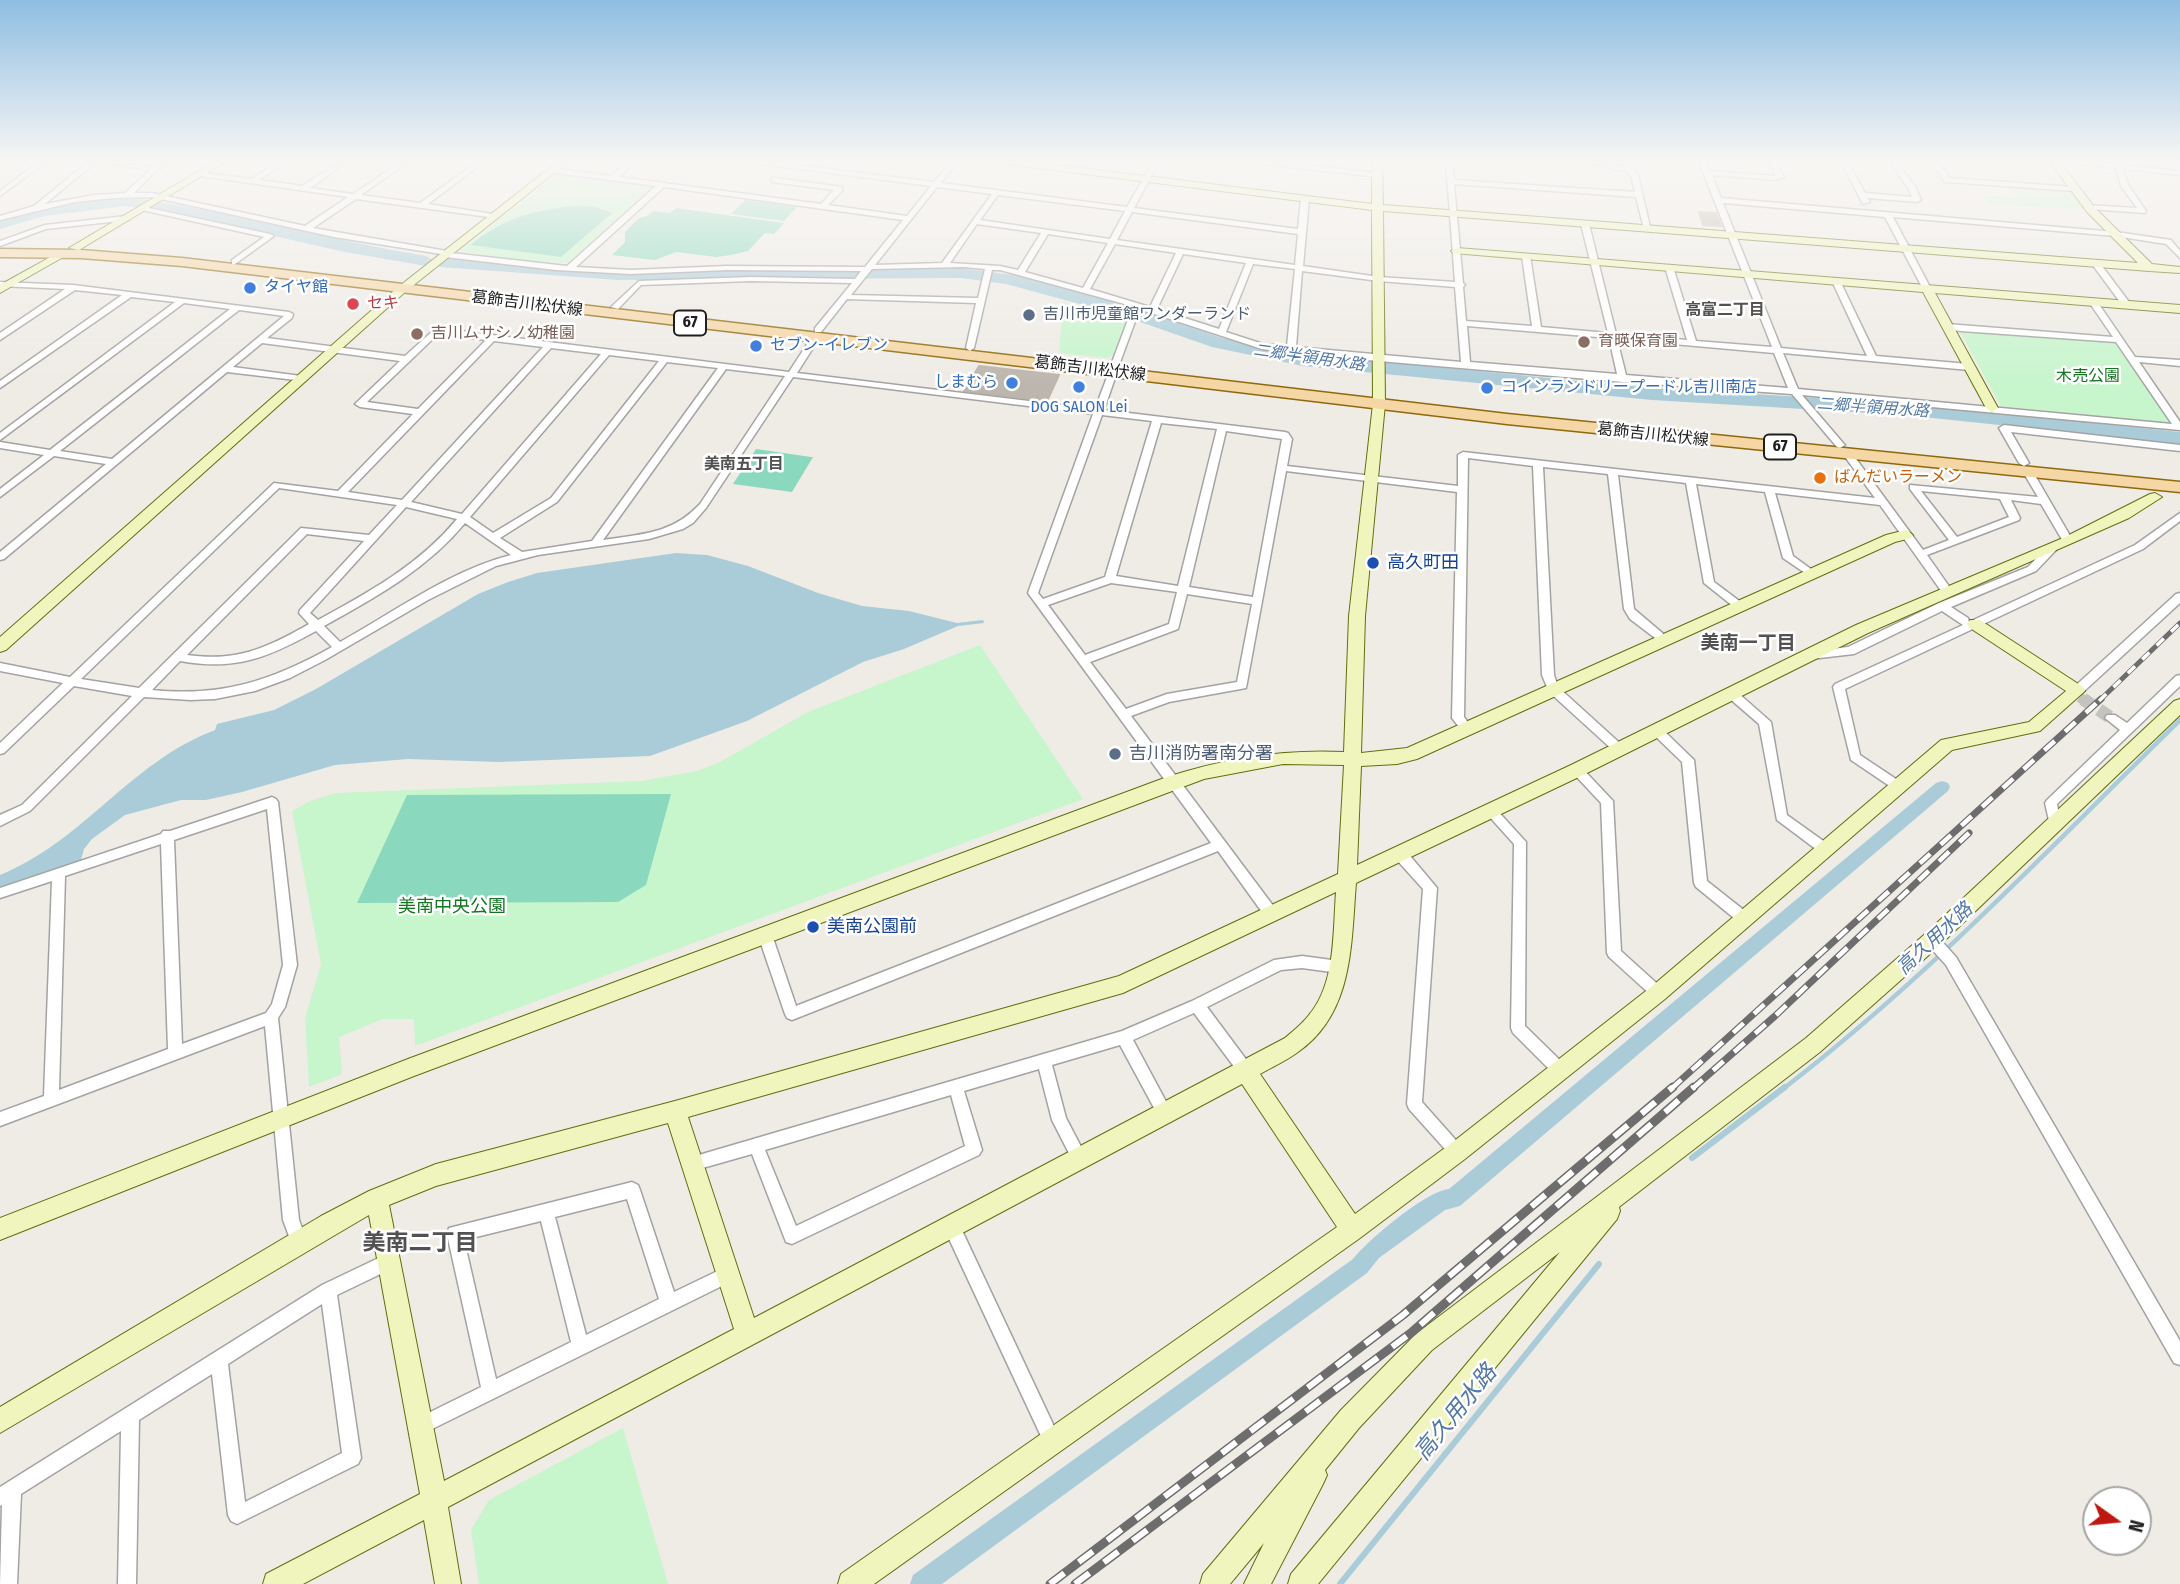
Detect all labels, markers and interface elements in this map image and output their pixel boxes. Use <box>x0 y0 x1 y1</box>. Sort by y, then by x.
place label: タイヤ館 <box>264 278 328 298</box>
marker: タイヤ館 <box>242 280 258 296</box>
street label: 葛飾吉川松伏線 <box>470 288 584 320</box>
place label: セキ <box>367 294 399 314</box>
marker: セキ <box>345 296 361 312</box>
district label: 高富二丁目 <box>1685 301 1765 321</box>
place label: 吉川市児童館ワンダーランド <box>1043 305 1251 325</box>
marker: 吉川市児童館ワンダーランド <box>1021 307 1037 323</box>
road number: 67 <box>674 310 706 336</box>
place label: 吉川ムサシノ幼稚園 <box>431 324 575 344</box>
marker: 吉川ムサシノ幼稚園 <box>409 326 425 342</box>
place label: 育暎保育園 <box>1598 332 1678 352</box>
marker: 育暎保育園 <box>1576 334 1592 350</box>
place label: セブン-イレブン <box>770 336 888 356</box>
marker: セブン-イレブン <box>748 338 764 354</box>
water label: 二郷半領用水路 <box>1252 341 1366 375</box>
street label: 葛飾吉川松伏線 <box>1033 353 1147 385</box>
park label: 木売公園 <box>2056 367 2120 387</box>
place label: しまむら <box>934 373 998 393</box>
marker: しまむら <box>1004 375 1020 391</box>
place label: コインランドリープードル吉川南店 <box>1501 378 1757 398</box>
marker: DOG SALON Lei <box>1071 379 1087 395</box>
marker: コインランドリープードル吉川南店 <box>1479 380 1495 396</box>
water label: 二郷半領用水路 <box>1816 395 1930 421</box>
place label: DOG SALON Lei <box>1030 398 1128 418</box>
street label: 葛飾吉川松伏線 <box>1596 420 1710 450</box>
road number: 67 <box>1764 434 1796 460</box>
district label: 美南五丁目 <box>704 455 784 475</box>
place label: ばんだいラーメン <box>1834 468 1962 488</box>
marker: ばんだいラーメン <box>1812 470 1828 486</box>
place label: 高久町田 <box>1387 552 1459 574</box>
marker: 高久町田 <box>1365 555 1381 571</box>
district label: 美南一丁目 <box>1701 633 1795 655</box>
place label: 吉川消防署南分署 <box>1129 743 1273 765</box>
marker: 吉川消防署南分署 <box>1107 746 1123 762</box>
park label: 美南中央公園 <box>398 896 506 918</box>
water label: 高久用水路 <box>1892 898 1978 980</box>
place label: 美南公園前 <box>827 916 917 938</box>
marker: 美南公園前 <box>805 919 821 935</box>
district label: 美南二丁目 <box>363 1230 477 1258</box>
water label: 高久用水路 <box>1409 1360 1503 1466</box>
north arrow <box>2082 1486 2152 1556</box>
text: N <box>2123 1518 2148 1535</box>

